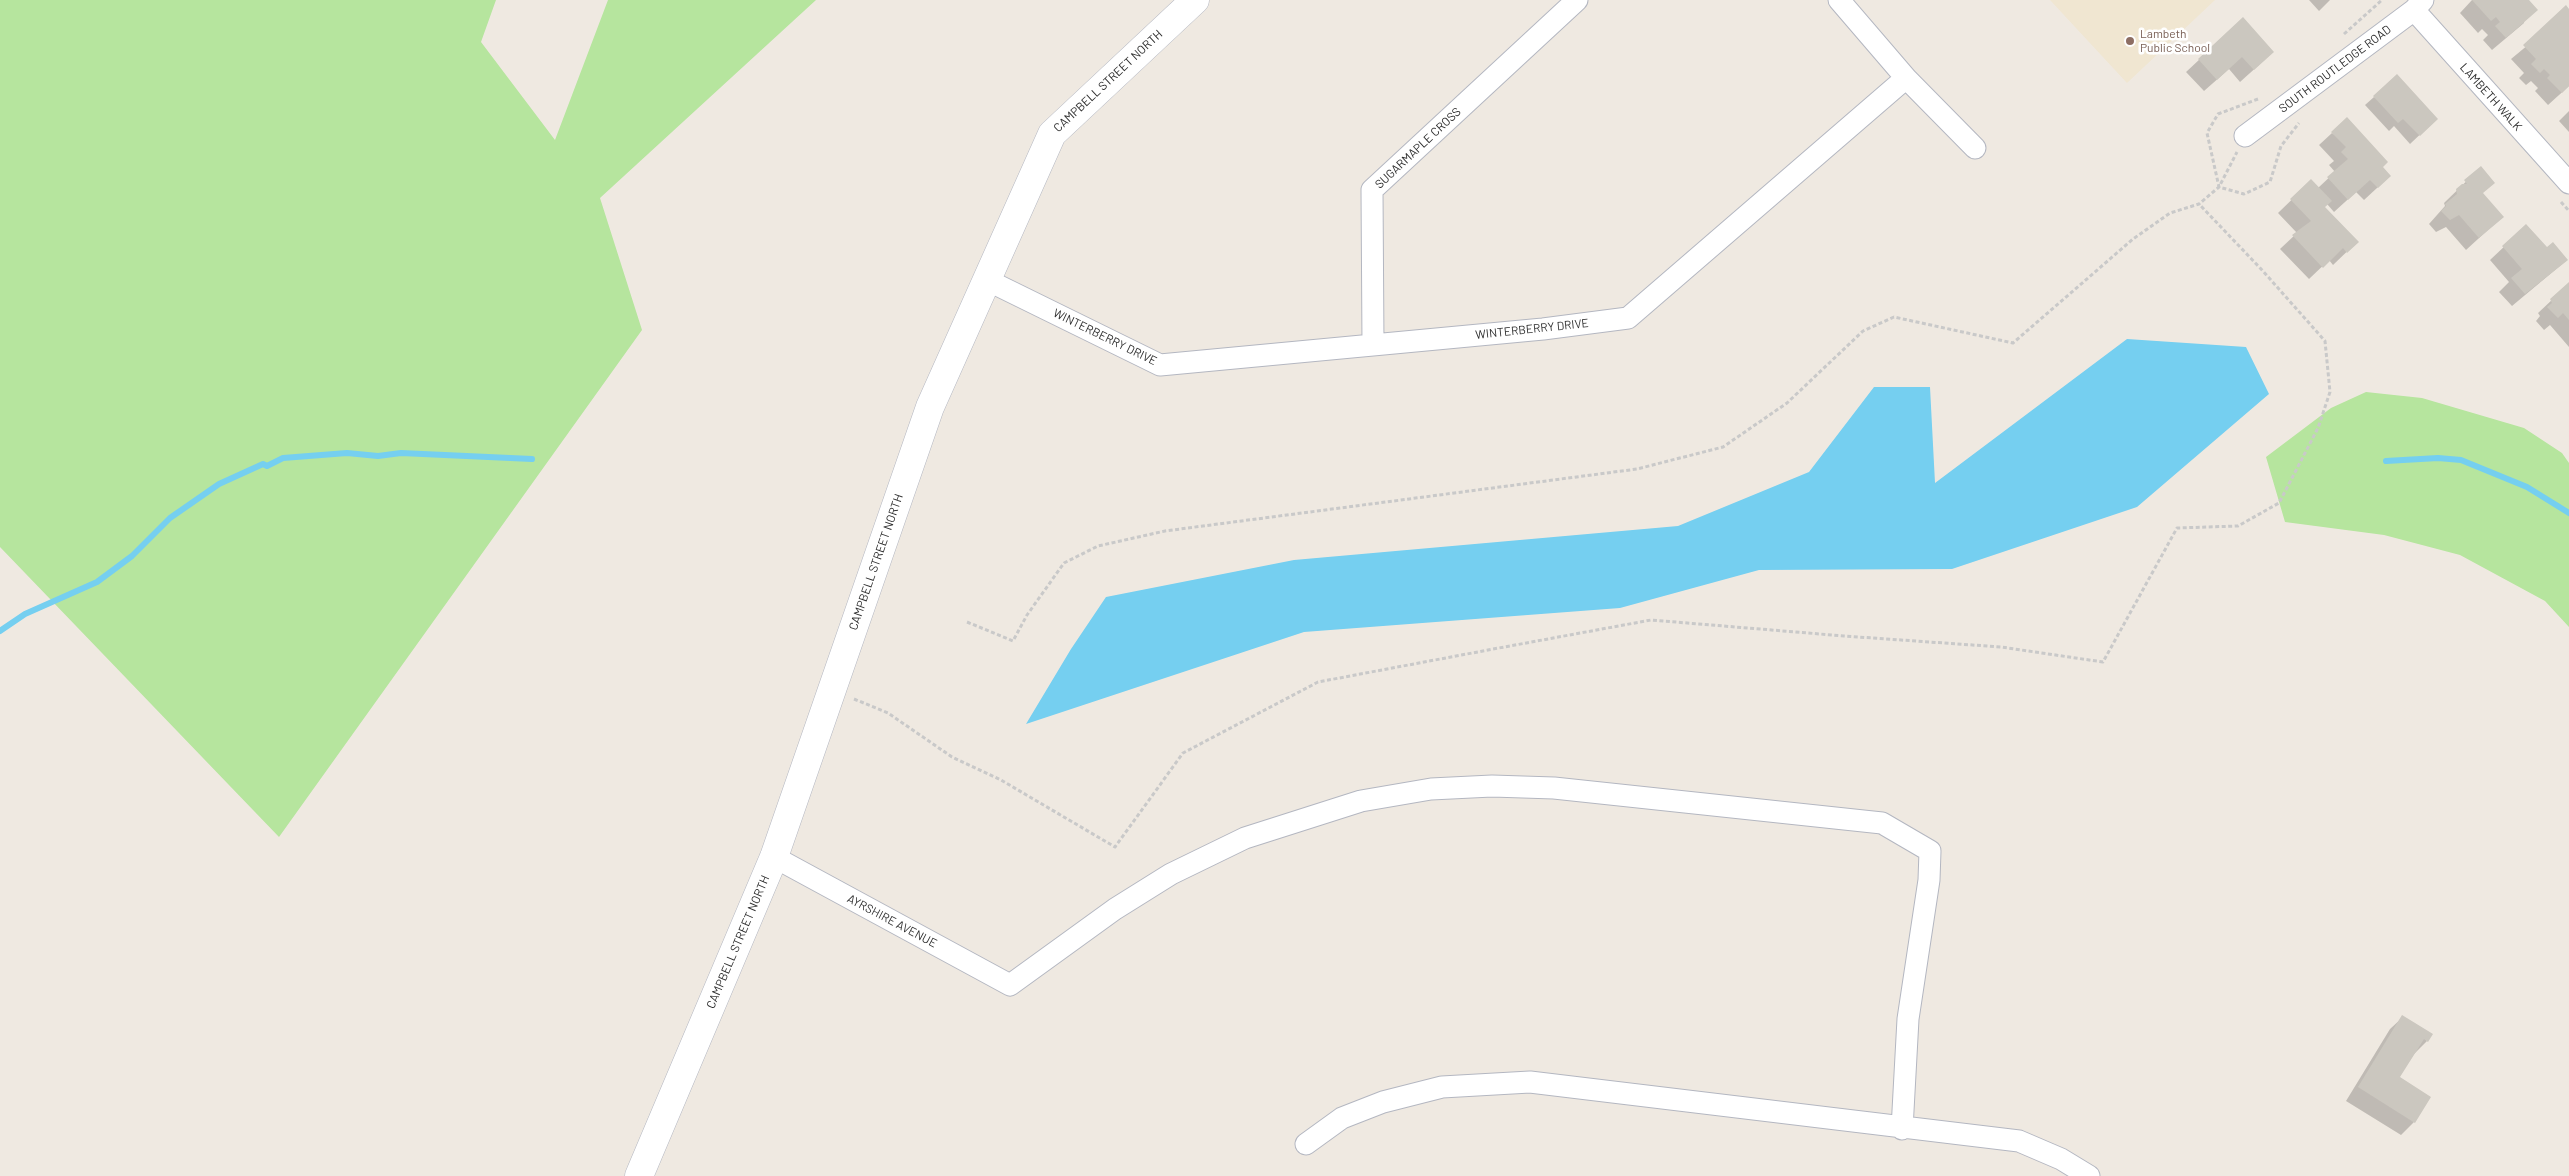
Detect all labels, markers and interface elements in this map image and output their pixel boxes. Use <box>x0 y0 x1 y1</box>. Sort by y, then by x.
street label: SOUTH ROUTLEDGE ROAD <box>2276 22 2394 116</box>
street label: CAMPBELL STREET NORTH <box>1051 27 1165 135</box>
place label: Lambeth Public School <box>2140 27 2210 55</box>
marker: Lambeth Public School <box>2124 35 2136 47</box>
street label: LAMBETH WALK <box>2457 60 2525 134</box>
street label: SUGARMAPLE CROSS <box>1372 104 1464 192</box>
street label: WINTERBERRY DRIVE <box>1051 306 1159 368</box>
street label: WINTERBERRY DRIVE <box>1475 316 1589 342</box>
street label: CAMPBELL STREET NORTH <box>846 492 906 632</box>
street label: CAMPBELL STREET NORTH <box>703 873 773 1011</box>
street label: AYRSHIRE AVENUE <box>845 891 939 951</box>

